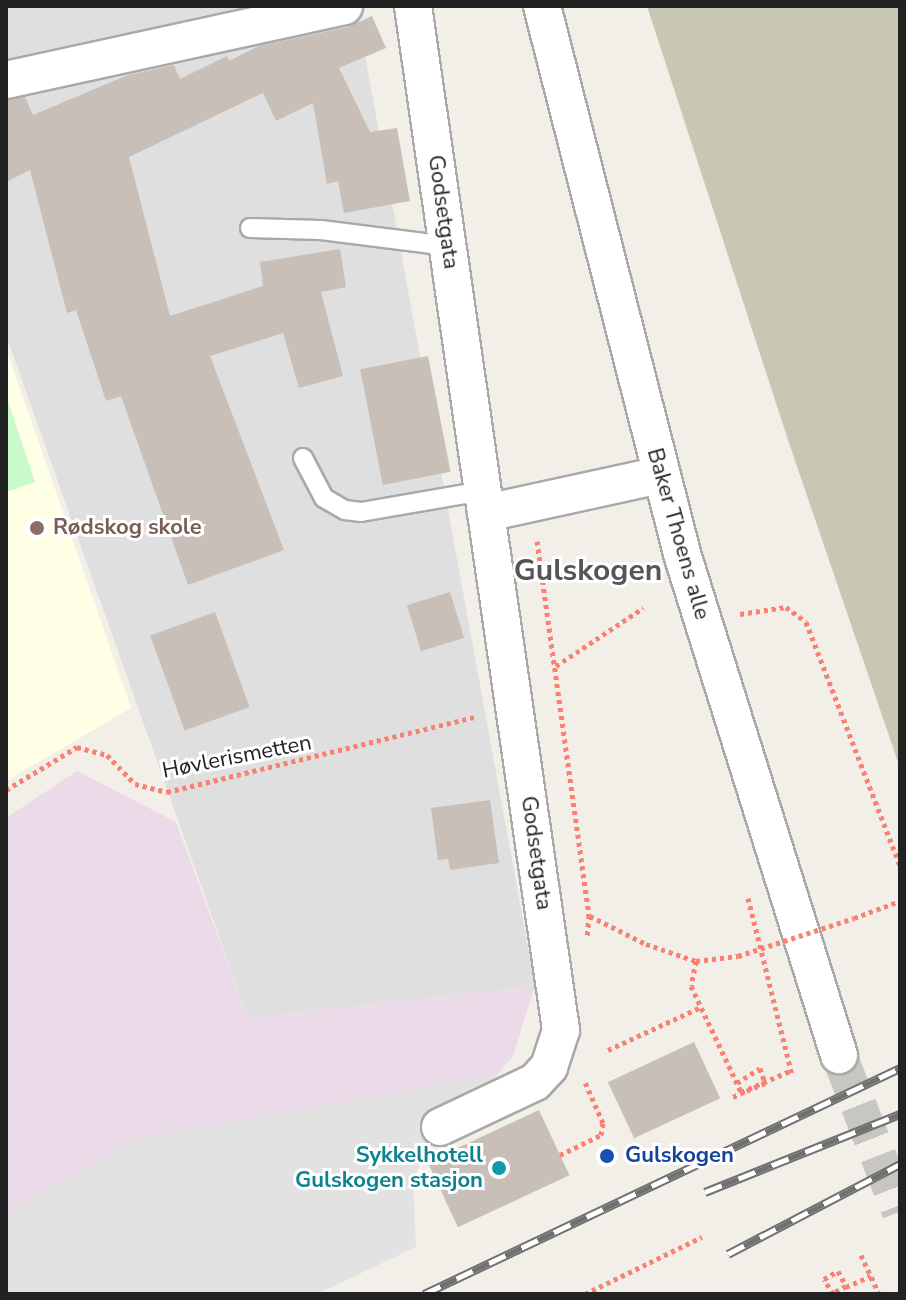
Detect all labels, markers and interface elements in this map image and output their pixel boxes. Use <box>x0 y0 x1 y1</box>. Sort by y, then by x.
street label: Godsetgata <box>422 153 464 271</box>
street label: Baker Thoens alle <box>641 445 715 623</box>
place label: Rødskog skole <box>53 515 202 541</box>
marker: Rødskog skole <box>28 519 46 537</box>
district label: Gulskogen <box>514 553 662 589</box>
street label: Høvlerismetten <box>160 730 314 784</box>
street label: Godsetgata <box>515 794 557 912</box>
place label: Sykkelhotell Gulskogen stasjon <box>295 1142 483 1194</box>
place label: Gulskogen <box>625 1143 734 1169</box>
marker: Gulskogen <box>596 1145 618 1167</box>
marker: Sykkelhotell Gulskogen stasjon <box>490 1159 508 1177</box>

